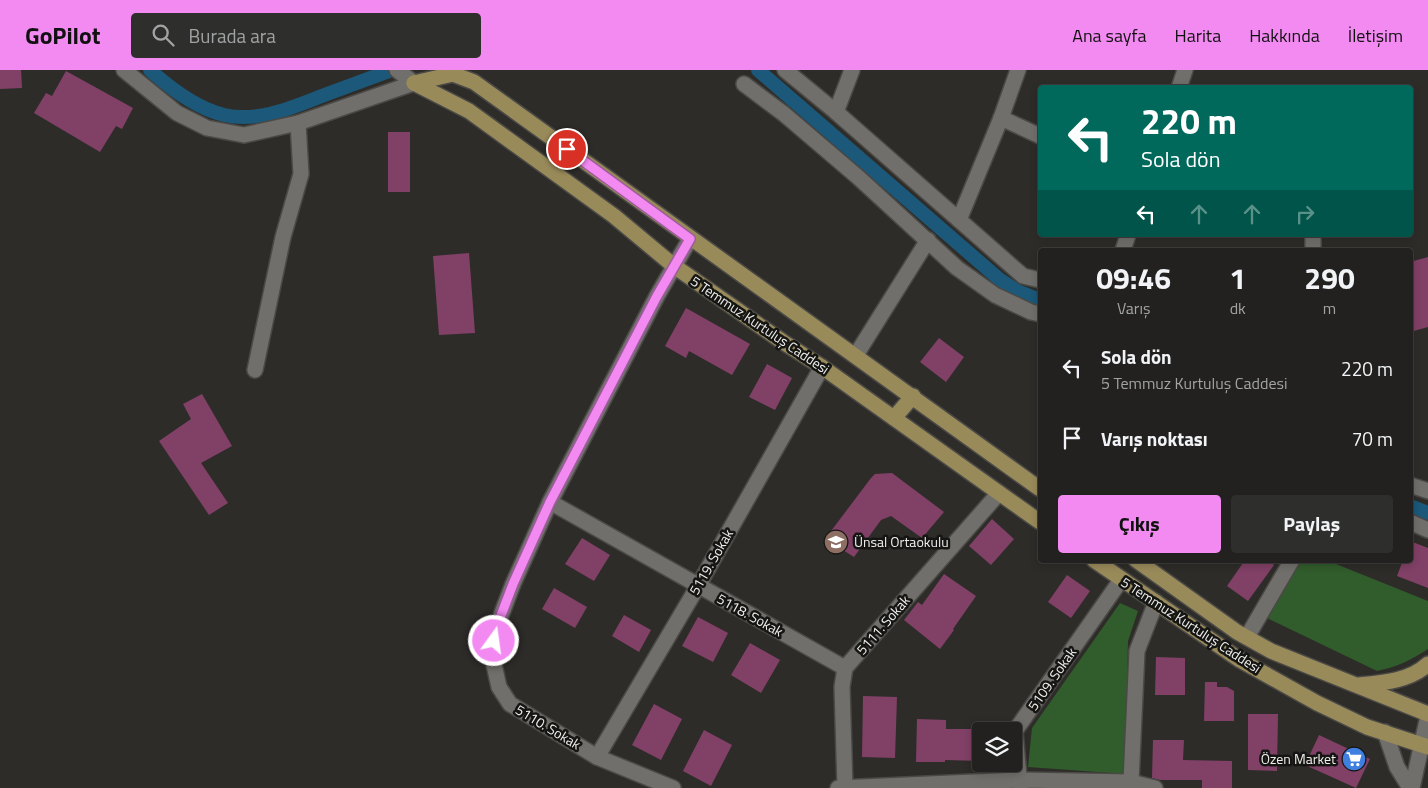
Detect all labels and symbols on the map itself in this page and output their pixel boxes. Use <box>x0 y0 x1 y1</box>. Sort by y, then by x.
pin <box>546 128 588 170</box>
street label: 5 Temmuz Kurtuluş Caddesi <box>687 270 834 379</box>
street label: 5119. Sokak <box>683 525 738 599</box>
school or university icon: Ünsal Ortaokulu <box>823 529 849 555</box>
place label: Ünsal Ortaokulu <box>854 531 949 552</box>
street label: 5 Temmuz Kurtuluş Caddesi <box>1117 571 1265 678</box>
street label: 5118. Sokak <box>713 588 787 642</box>
street label: 5111. Sokak <box>851 590 915 659</box>
position arrow <box>467 614 519 666</box>
street label: 5109. Sokak <box>1022 643 1081 715</box>
street label: 5110. Sokak <box>512 699 585 754</box>
supermarket icon: Özen Market <box>1341 746 1367 772</box>
place label: Özen Market <box>1261 748 1336 769</box>

